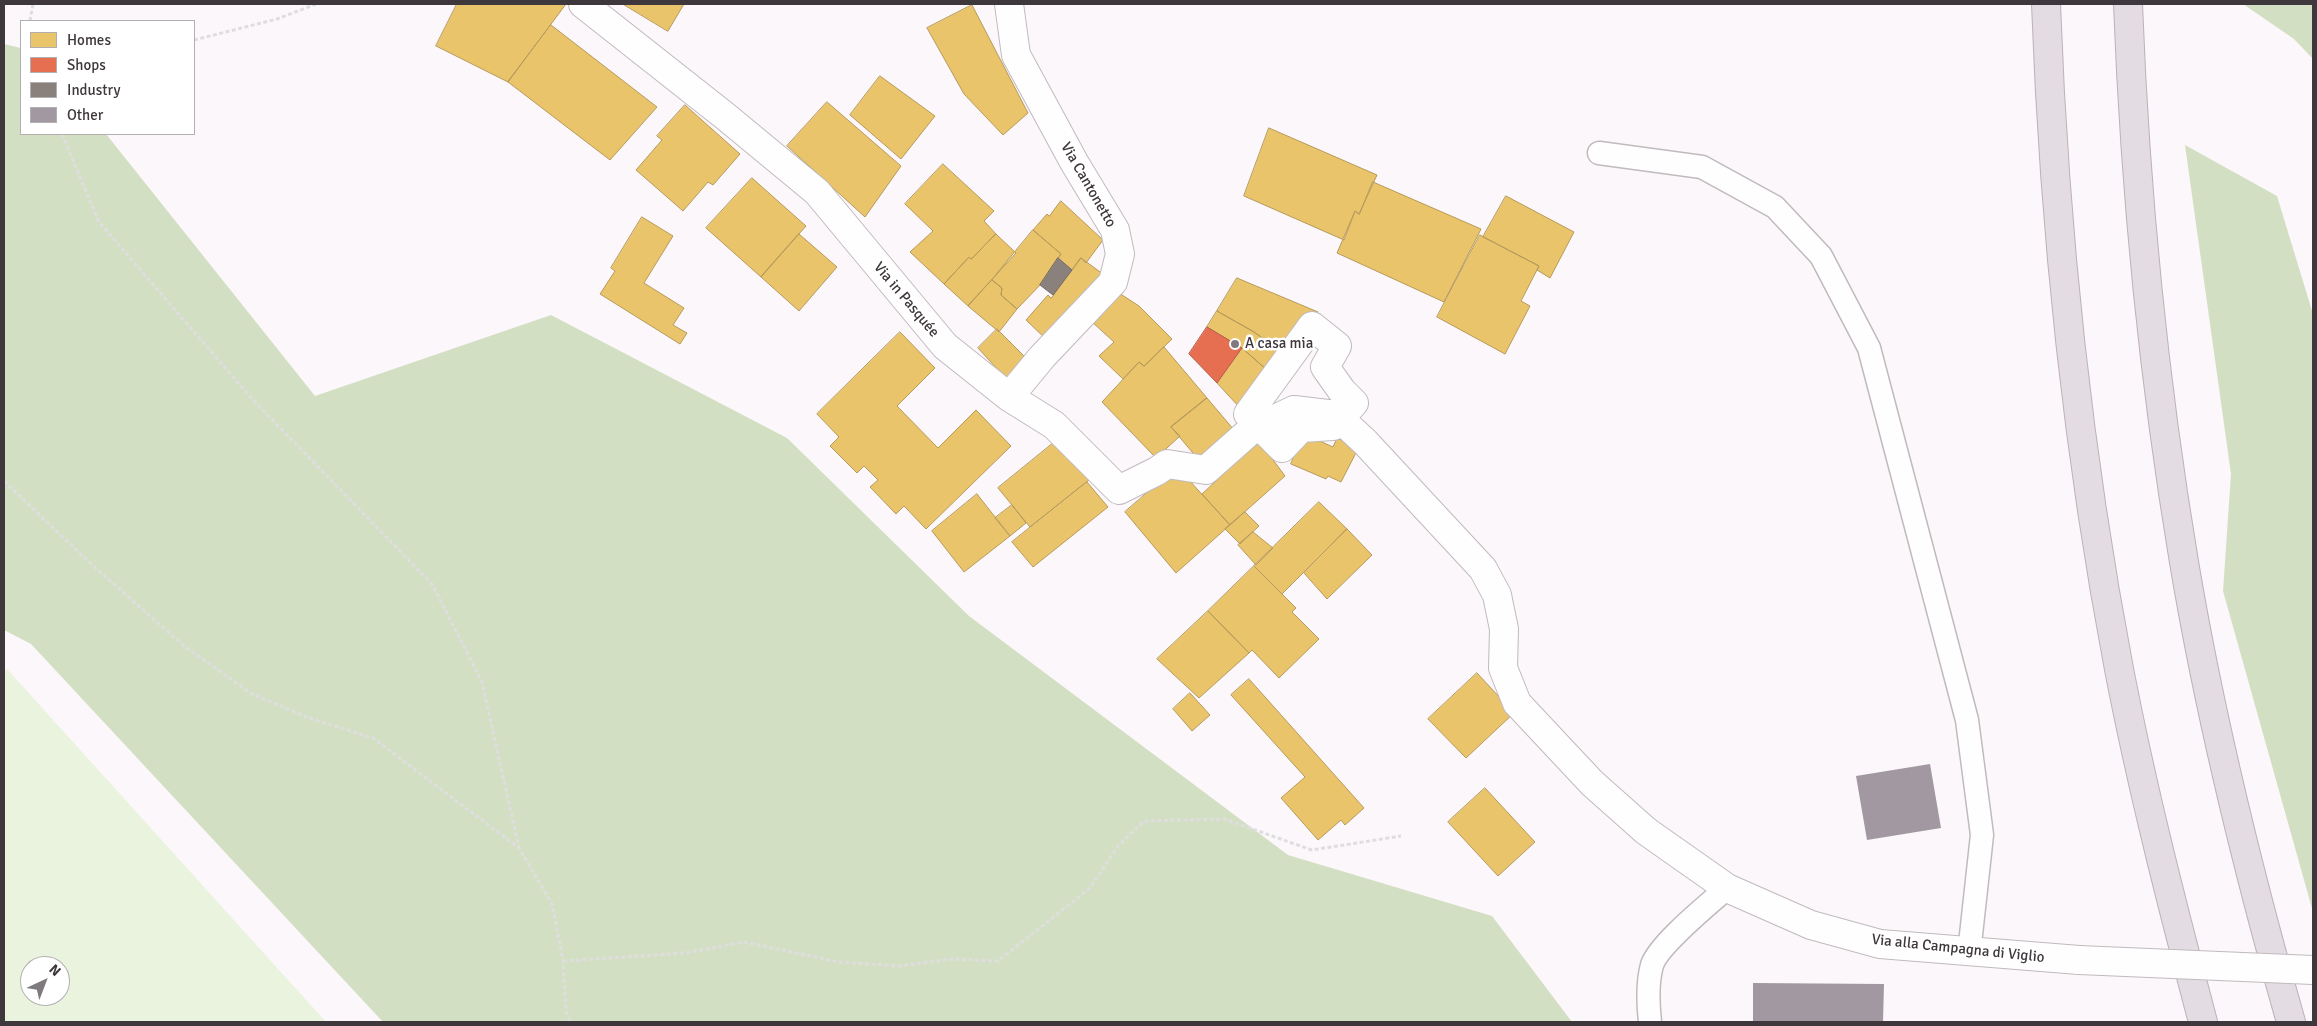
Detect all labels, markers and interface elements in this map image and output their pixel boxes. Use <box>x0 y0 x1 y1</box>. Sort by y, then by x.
legend <box>20 20 195 135</box>
text: Homes <box>67 31 111 49</box>
text: Shops <box>67 56 106 74</box>
text: Industry <box>67 81 120 99</box>
text: Other <box>67 106 103 124</box>
street label: Via Cantonetto <box>1056 139 1120 231</box>
street label: Via in Pasquée <box>869 259 943 341</box>
place label: A casa mia <box>1245 335 1313 353</box>
marker: A casa mia <box>1229 338 1241 350</box>
street label: Via alla Campagna di Viglio <box>1871 931 2045 967</box>
north arrow <box>20 956 70 1006</box>
text: N <box>46 961 64 980</box>

